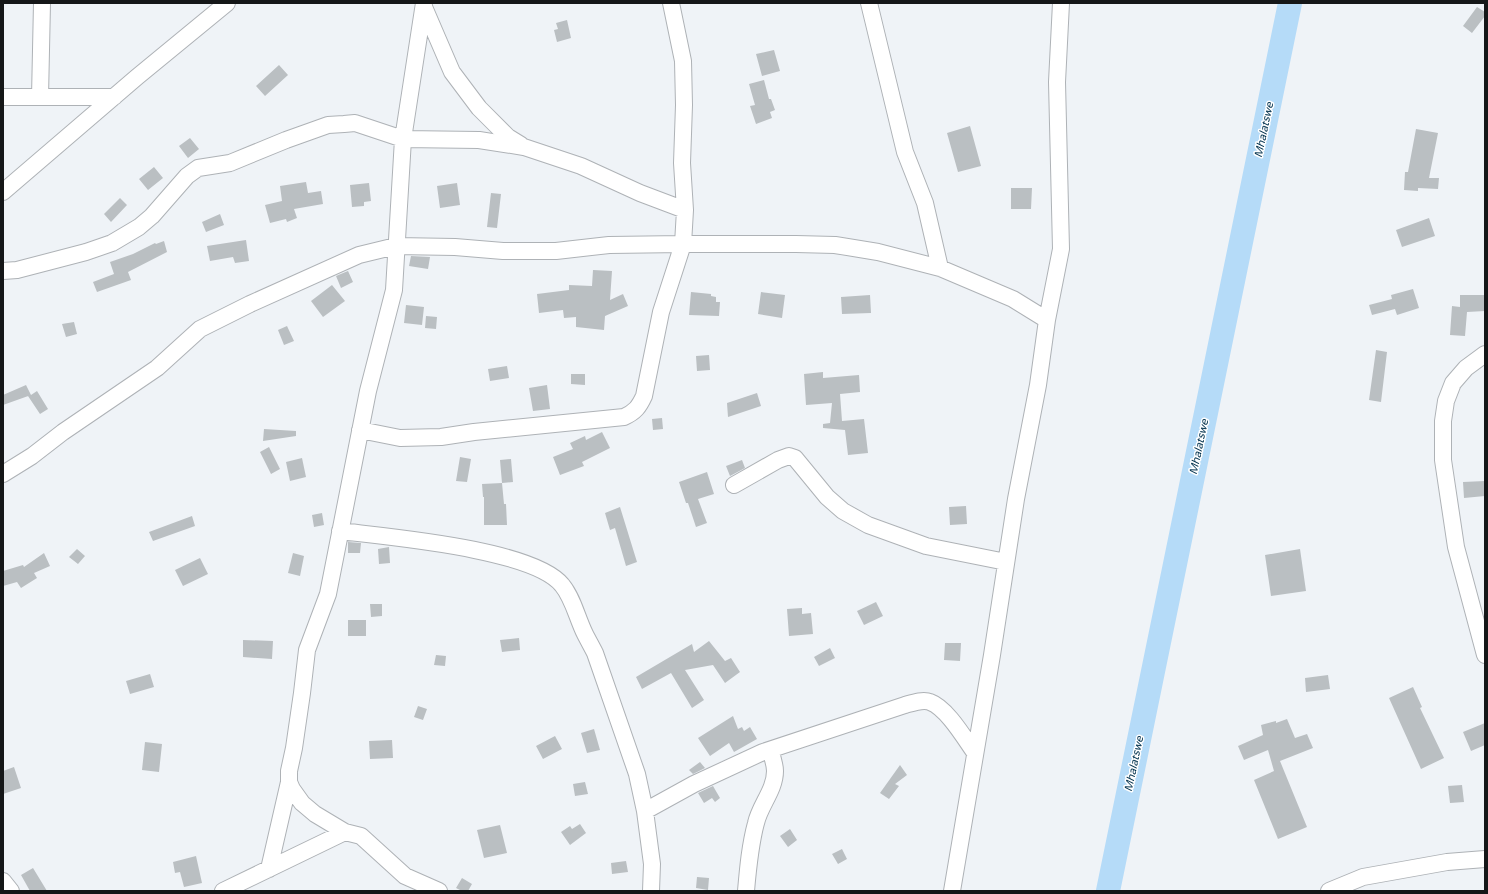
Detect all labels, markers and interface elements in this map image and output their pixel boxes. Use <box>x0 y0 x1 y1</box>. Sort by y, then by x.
water label: Mhalatswe <box>1252 100 1276 159</box>
water label: Mhalatswe <box>1187 417 1211 476</box>
water label: Mhalatswe <box>1122 734 1146 793</box>

